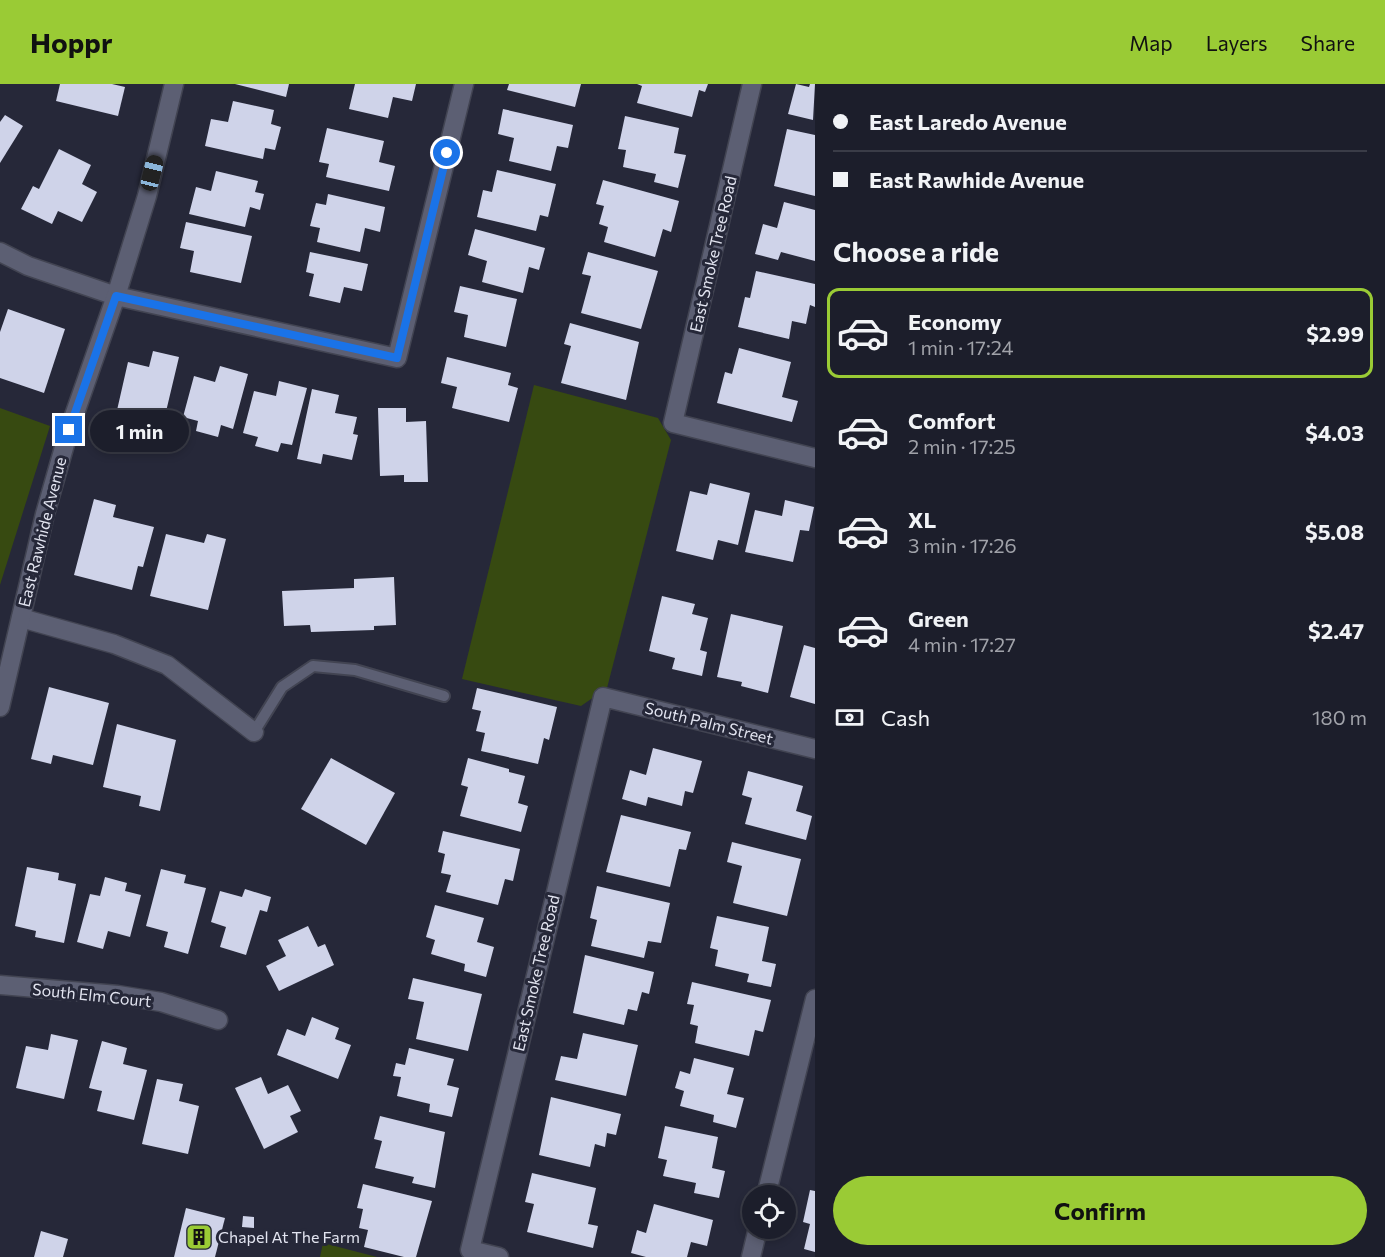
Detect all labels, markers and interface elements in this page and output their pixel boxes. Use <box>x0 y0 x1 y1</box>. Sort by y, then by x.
text: Hoppr <box>30 25 112 59</box>
text: Map <box>1129 30 1173 55</box>
text: Layers <box>1206 30 1268 55</box>
text: Share <box>1301 30 1355 55</box>
text: East Laredo Avenue <box>869 108 1067 135</box>
route start <box>433 139 460 166</box>
car <box>139 153 165 193</box>
text: East Rawhide Avenue <box>869 166 1084 193</box>
street label: East Smoke Tree Road <box>685 174 740 334</box>
text: Choose a ride <box>833 235 999 268</box>
icon: car <box>836 306 890 360</box>
text: Economy <box>908 308 1002 335</box>
text: $2.99 <box>1306 320 1364 347</box>
text: 1 min · 17:24 <box>908 335 1013 359</box>
icon: car <box>836 405 890 459</box>
text: Comfort <box>908 407 996 434</box>
callout: 1 min <box>90 409 189 451</box>
route end <box>55 416 82 443</box>
text: 1 min <box>116 419 163 443</box>
text: $4.03 <box>1305 419 1364 446</box>
text: 2 min · 17:25 <box>908 434 1016 458</box>
street label: East Rawhide Avenue <box>14 455 69 609</box>
icon: car <box>836 504 890 558</box>
text: XL <box>908 506 936 533</box>
text: $5.08 <box>1305 518 1364 545</box>
text: 3 min · 17:26 <box>908 533 1017 557</box>
icon: car <box>836 603 890 657</box>
text: Green <box>908 605 969 632</box>
text: $2.47 <box>1308 617 1364 644</box>
text: 4 min · 17:27 <box>908 632 1016 656</box>
street label: South Palm Street <box>643 697 776 748</box>
icon: cash <box>833 701 866 734</box>
text: Cash <box>881 704 930 731</box>
text: 180 m <box>1312 705 1367 729</box>
street label: East Smoke Tree Road <box>508 893 563 1053</box>
street label: South Elm Court <box>32 979 153 1010</box>
button: Confirm <box>833 1176 1367 1245</box>
map controls <box>742 1185 796 1239</box>
button: locate <box>742 1185 796 1239</box>
building icon: Chapel At The Farm <box>184 1222 214 1252</box>
place label: Chapel At The Farm <box>218 1227 360 1246</box>

